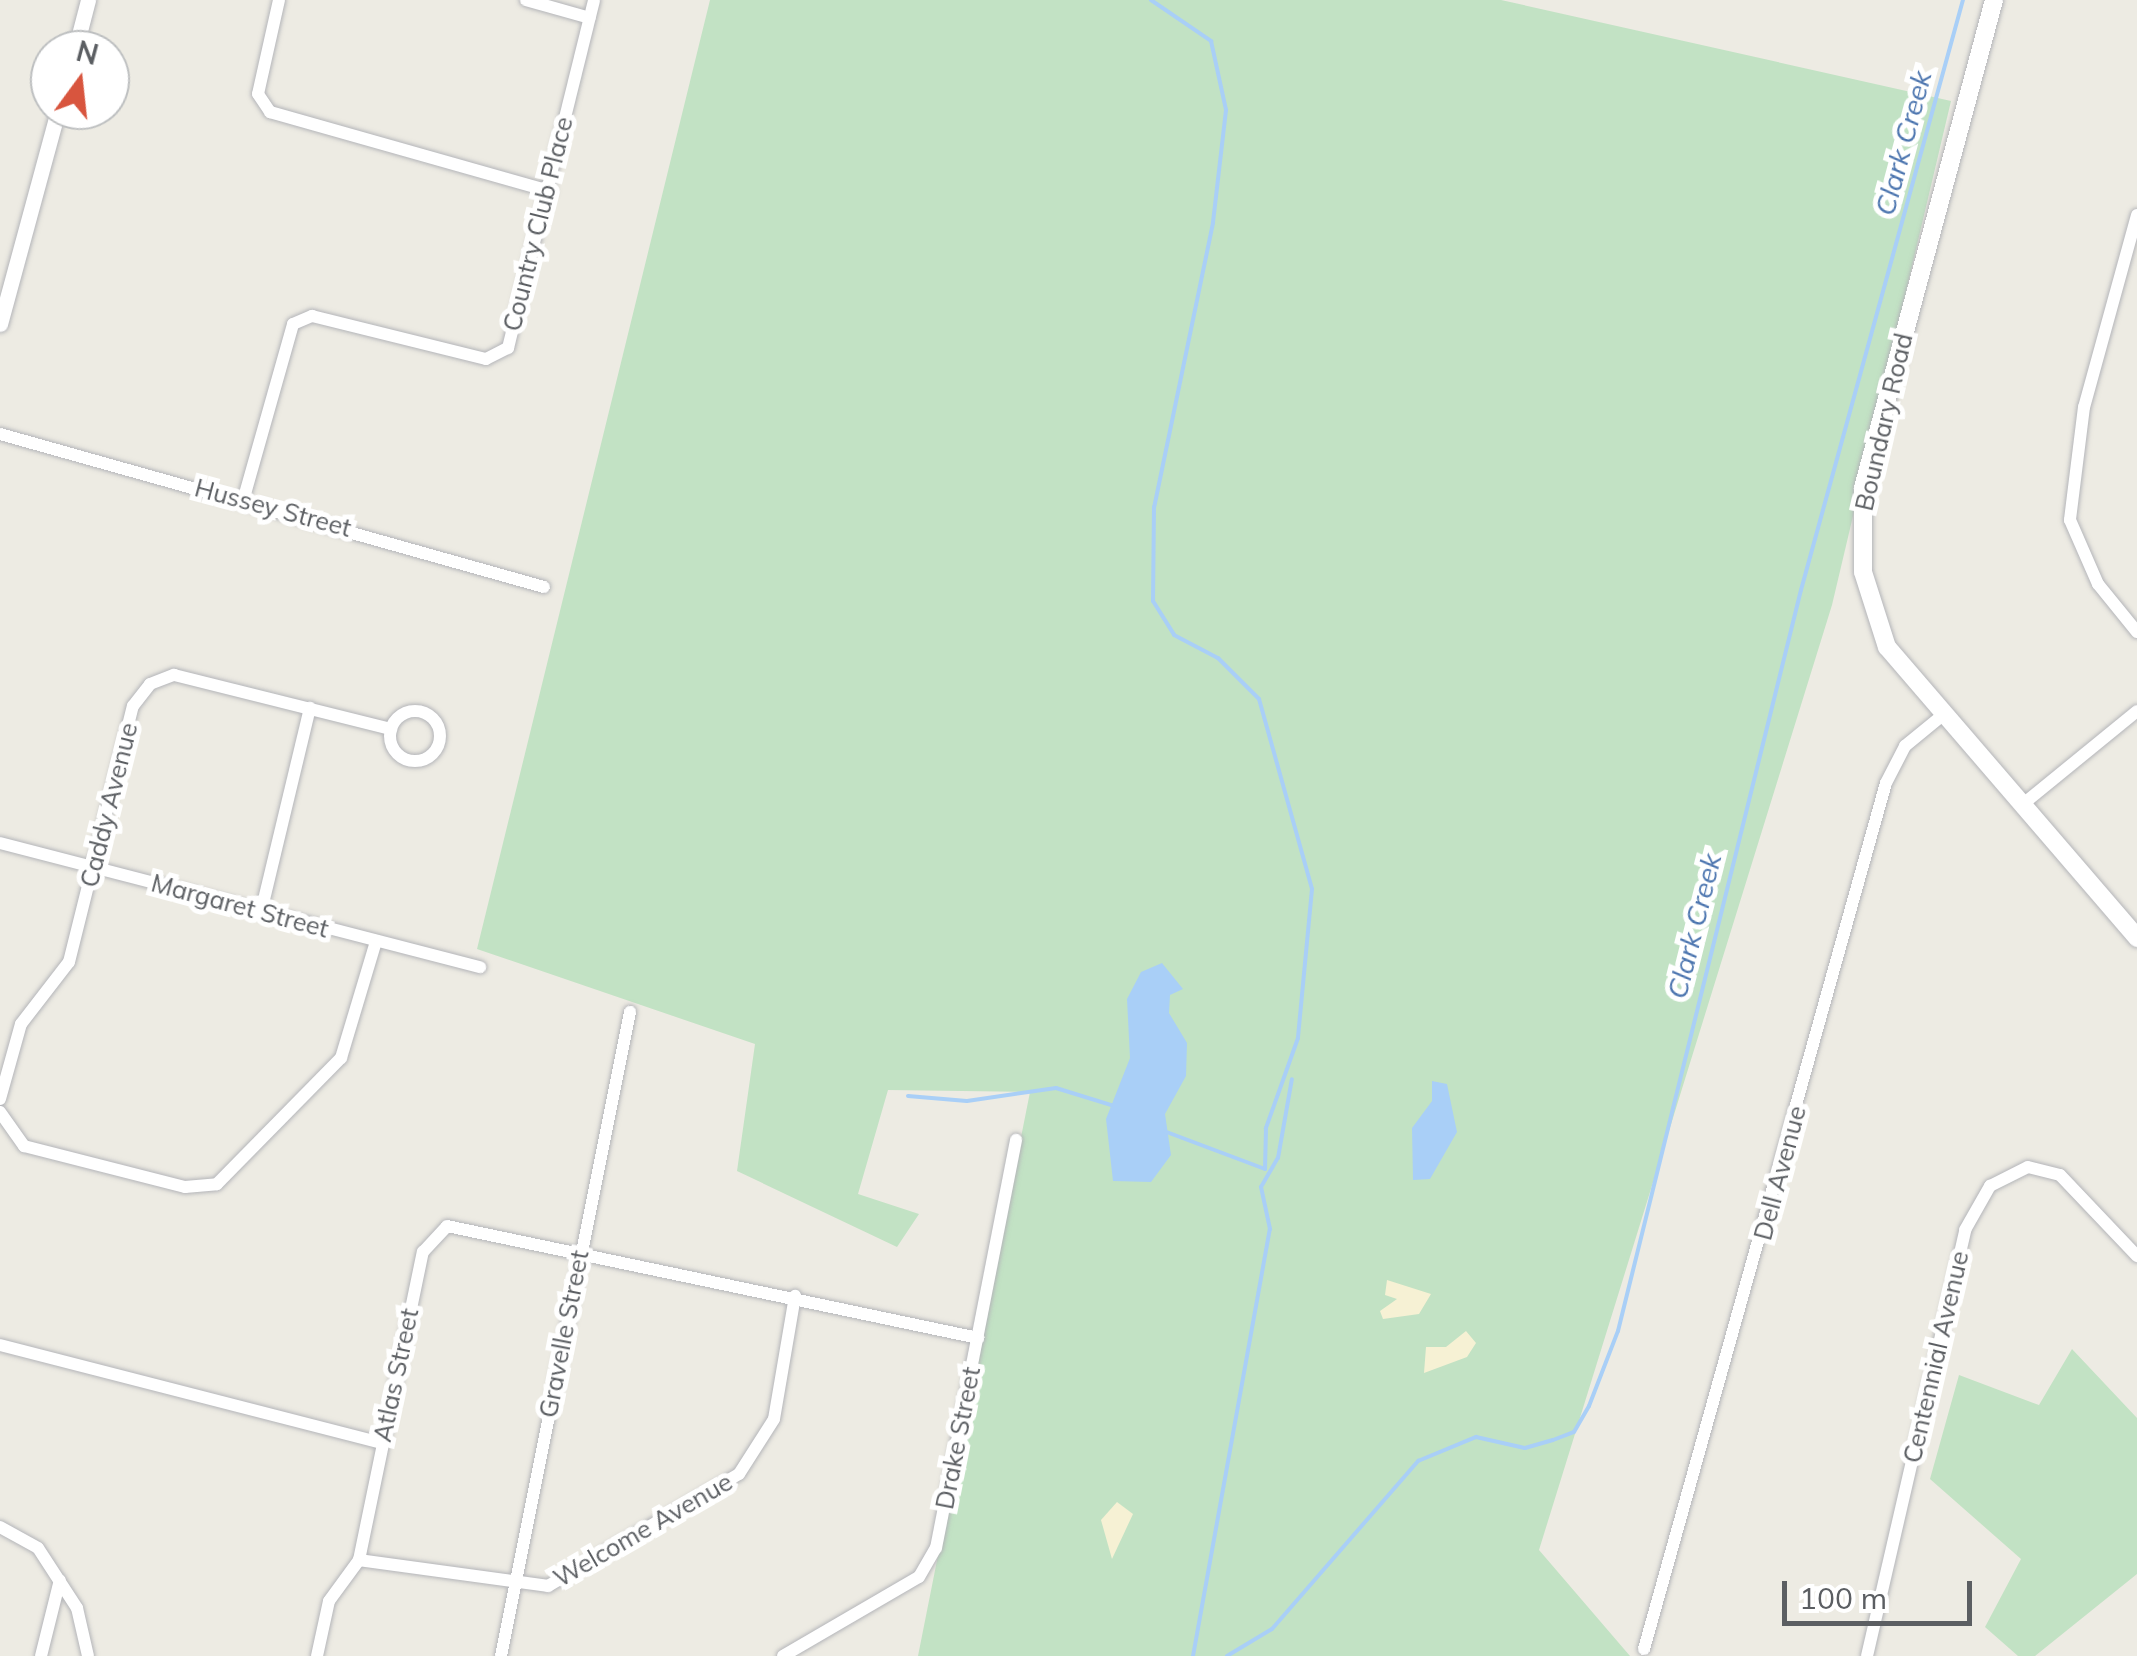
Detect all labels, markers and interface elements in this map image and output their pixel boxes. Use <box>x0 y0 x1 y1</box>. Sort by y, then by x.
north arrow <box>30 30 130 130</box>
text: N <box>73 33 102 72</box>
water label: Clark Creek <box>1868 67 1938 219</box>
street label: Country Club Place <box>497 114 579 334</box>
street label: Boundary Road <box>1849 330 1919 514</box>
street label: Hussey Street <box>191 473 355 543</box>
street label: Caddy Avenue <box>74 720 144 890</box>
water label: Clark Creek <box>1660 850 1728 1002</box>
street label: Margaret Street <box>148 868 332 944</box>
street label: Dell Avenue <box>1748 1103 1812 1243</box>
street label: Gravelle Street <box>533 1248 595 1420</box>
street label: Centennial Avenue <box>1897 1248 1975 1466</box>
street label: Atlas Street <box>367 1305 425 1445</box>
street label: Drake Street <box>929 1364 987 1512</box>
street label: Welcome Avenue <box>548 1467 738 1593</box>
scale bar <box>1787 1561 1977 1623</box>
text: 100 m <box>1799 1579 1887 1617</box>

